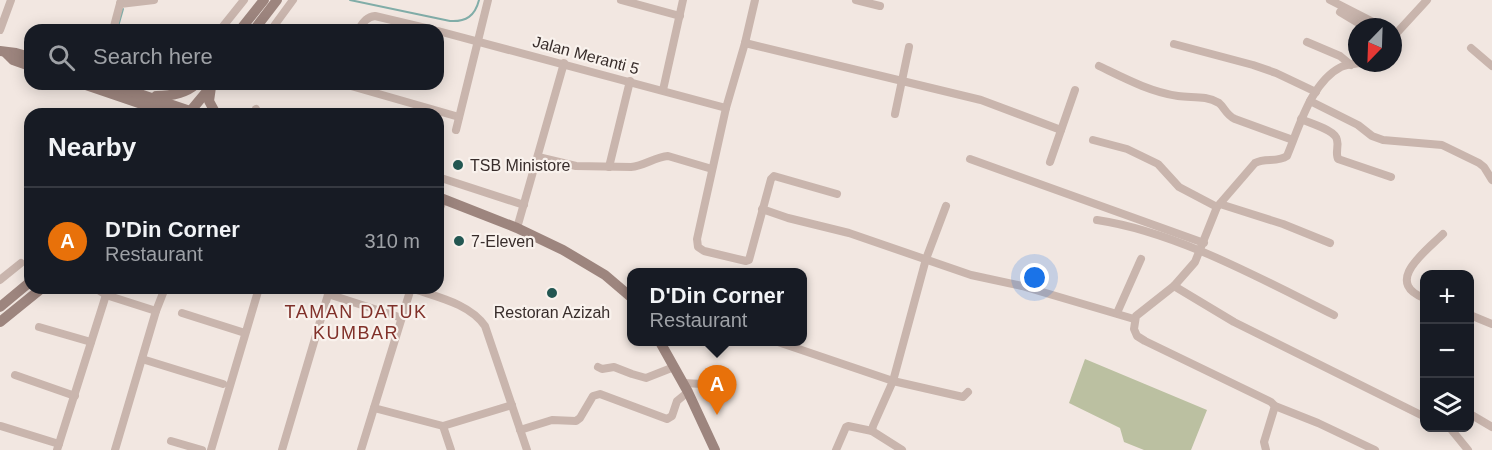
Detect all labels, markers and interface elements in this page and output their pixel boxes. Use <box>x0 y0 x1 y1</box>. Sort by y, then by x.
north arrow <box>1348 18 1402 72</box>
search box <box>24 24 444 90</box>
street label: Jalan Meranti 5 <box>531 33 641 77</box>
icon: search <box>45 41 78 74</box>
text: Search here <box>93 44 213 69</box>
text: Nearby <box>48 132 136 162</box>
place label: TSB Ministore <box>470 157 571 174</box>
marker: TSB Ministore <box>451 158 465 172</box>
text: D'Din Corner <box>105 217 240 242</box>
text: A <box>60 230 75 252</box>
text: 310 m <box>364 230 420 252</box>
place label: 7-Eleven <box>471 233 534 250</box>
marker: 7-Eleven <box>452 234 466 248</box>
text: Restaurant <box>105 243 203 265</box>
your location <box>1020 263 1049 292</box>
popup <box>627 268 807 346</box>
map controls <box>1420 270 1474 432</box>
button: + <box>1420 270 1474 324</box>
text: D'Din Corner <box>650 283 784 308</box>
marker: Restoran Azizah <box>545 286 559 300</box>
district label: TAMAN DATUK KUMBAR <box>285 302 427 343</box>
place label: Restoran Azizah <box>494 304 610 321</box>
text: Restaurant <box>650 309 747 331</box>
button: − <box>1420 324 1474 378</box>
pin: A <box>698 366 736 415</box>
button: layers <box>1420 378 1474 432</box>

